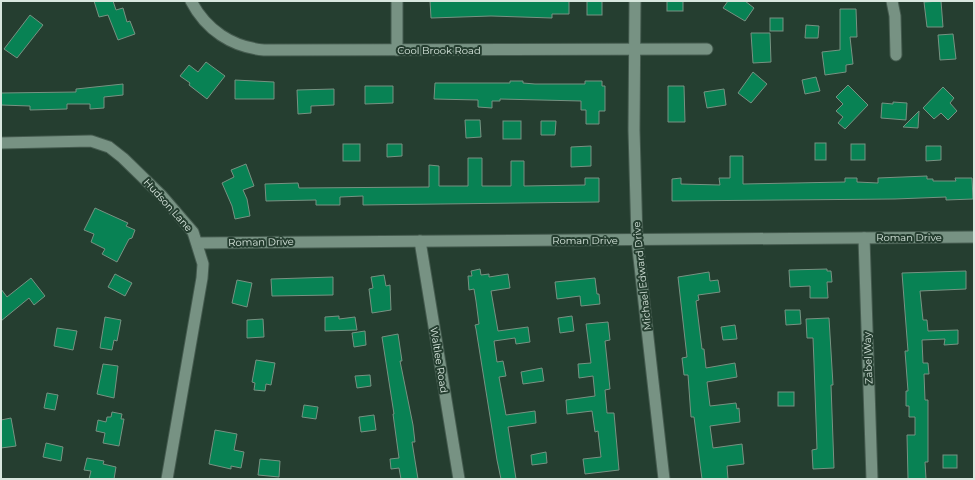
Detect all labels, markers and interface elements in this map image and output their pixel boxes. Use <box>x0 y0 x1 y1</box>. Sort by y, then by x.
street label: Cool Brook Road <box>397 44 481 57</box>
street label: Hudson Lane <box>141 176 195 234</box>
street label: Michael Edward Drive <box>630 221 654 331</box>
street label: Roman Drive <box>876 231 942 244</box>
street label: Roman Drive <box>552 234 618 247</box>
street label: Roman Drive <box>228 235 294 249</box>
street label: Waltlee Road <box>427 326 451 394</box>
street label: Zabel Way <box>861 331 875 384</box>

